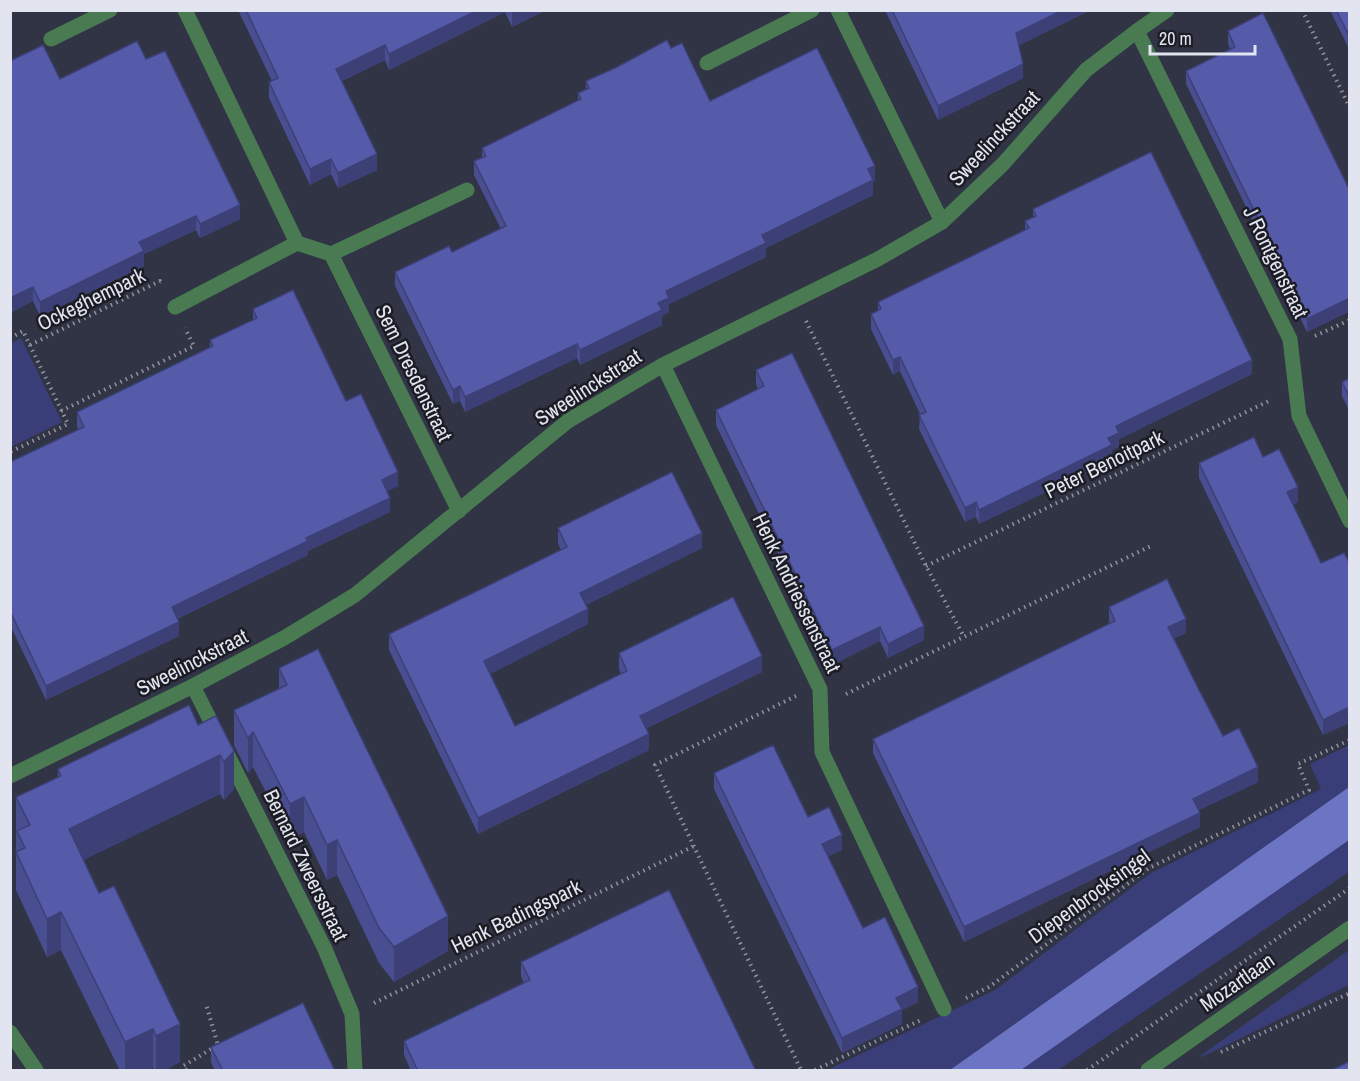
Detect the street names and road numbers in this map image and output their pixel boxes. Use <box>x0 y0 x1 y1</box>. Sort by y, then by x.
street label: Sweelinckstraat <box>942 84 1046 192</box>
street label: J Rontgenstraat <box>1236 201 1316 323</box>
street label: Ockeghempark <box>32 260 150 338</box>
street label: Sem Dresdenstraat <box>368 300 460 446</box>
street label: Sweelinckstraat <box>529 342 647 432</box>
street label: Peter Benoitpark <box>1040 422 1169 505</box>
street label: Henk Andriessenstraat <box>746 508 848 678</box>
street label: Sweelinckstraat <box>131 621 253 703</box>
street label: Bernard Zweersstraat <box>257 784 355 946</box>
street label: Diepenbrocksingel <box>1022 842 1156 950</box>
street label: Henk Badingspark <box>446 872 586 960</box>
street label: Mozartlaan <box>1194 946 1280 1018</box>

